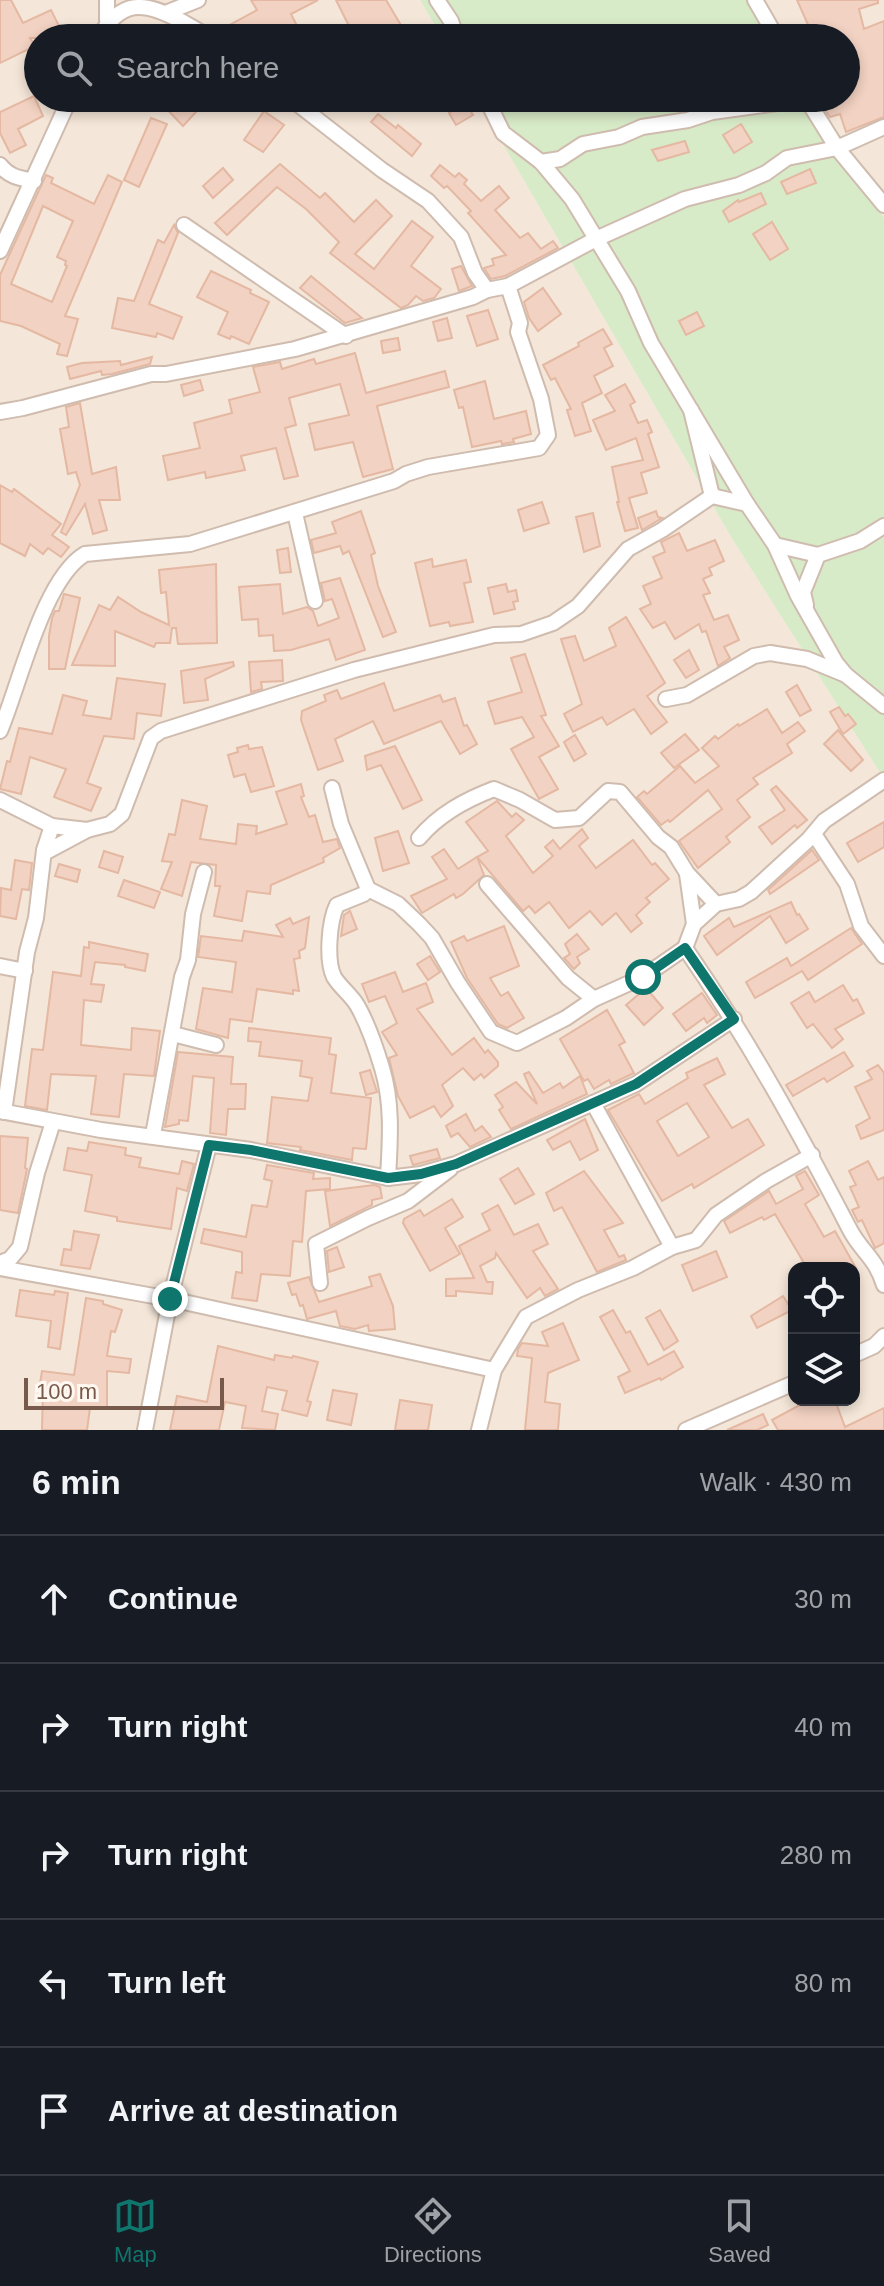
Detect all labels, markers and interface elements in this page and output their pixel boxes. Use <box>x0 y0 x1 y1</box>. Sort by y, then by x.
search box <box>24 24 860 112</box>
icon: search <box>52 46 96 90</box>
text: Search here <box>116 51 279 84</box>
route start <box>625 959 661 995</box>
map controls <box>788 1262 860 1406</box>
button: locate <box>788 1262 860 1334</box>
route end <box>152 1281 188 1317</box>
button: layers <box>788 1334 860 1406</box>
scale bar <box>24 1374 224 1410</box>
text: 100 m <box>36 1379 97 1404</box>
text: 6 min <box>32 1463 121 1501</box>
text: Walk · 430 m <box>700 1467 852 1497</box>
icon: ahead <box>32 1577 76 1621</box>
text: Continue <box>108 1582 238 1615</box>
text: 30 m <box>794 1584 852 1614</box>
icon: right <box>32 1705 76 1749</box>
text: Turn right <box>108 1710 247 1743</box>
text: 40 m <box>794 1712 852 1742</box>
icon: right <box>32 1833 76 1877</box>
text: Turn right <box>108 1838 247 1871</box>
text: 280 m <box>780 1840 852 1870</box>
icon: left <box>32 1961 76 2005</box>
text: Turn left <box>108 1966 226 1999</box>
text: 80 m <box>794 1968 852 1998</box>
icon: arrive <box>32 2089 76 2133</box>
text: Arrive at destination <box>108 2094 398 2127</box>
tab: Map <box>113 2194 157 2268</box>
tab: Directions <box>384 2194 482 2268</box>
tab: Saved <box>708 2194 771 2268</box>

